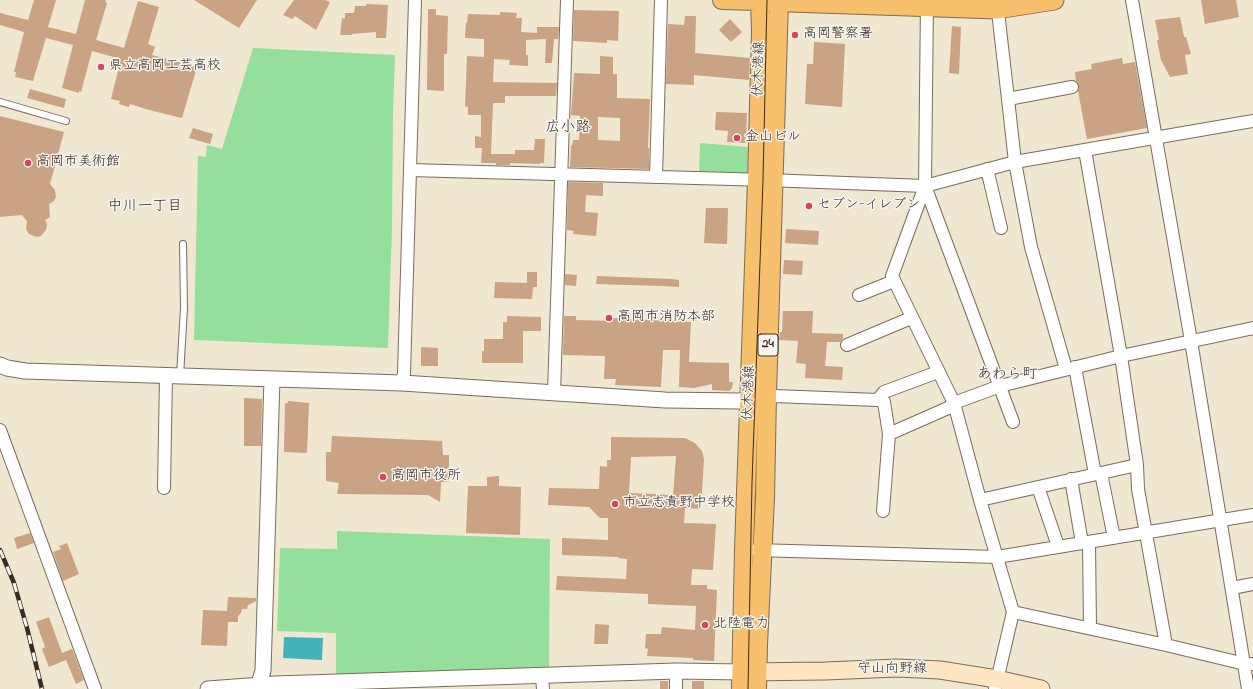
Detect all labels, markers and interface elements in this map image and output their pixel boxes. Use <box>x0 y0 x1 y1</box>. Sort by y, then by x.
place label: 高岡警察署 <box>803 27 873 43</box>
marker: 高岡警察署 <box>790 30 800 40</box>
street label: 伏木港線 <box>751 41 769 97</box>
place label: 県立高岡工芸高校 <box>109 59 221 75</box>
marker: 県立高岡工芸高校 <box>96 62 106 72</box>
district label: 広小路 <box>546 120 590 138</box>
place label: 金山ビル <box>745 130 801 146</box>
marker: 金山ビル <box>732 133 742 143</box>
place label: 高岡市美術館 <box>36 155 120 171</box>
marker: 高岡市美術館 <box>23 158 33 168</box>
place label: セブン-イレブン <box>817 198 920 214</box>
district label: 中川一丁目 <box>108 199 182 217</box>
marker: セブン-イレブン <box>804 201 814 211</box>
place label: 高岡市消防本部 <box>617 310 715 326</box>
marker: 高岡市消防本部 <box>604 313 614 323</box>
road number: 24 <box>758 334 778 356</box>
street label: 伏木港線 <box>741 365 759 421</box>
district label: あわら町 <box>977 367 1037 385</box>
place label: 高岡市役所 <box>391 469 461 485</box>
marker: 高岡市役所 <box>378 472 388 482</box>
place label: 市立志貴野中学校 <box>623 496 735 512</box>
marker: 市立志貴野中学校 <box>610 499 620 509</box>
place label: 北陸電力 <box>713 617 769 633</box>
marker: 北陸電力 <box>700 620 710 630</box>
street label: 守山向野線 <box>857 662 927 678</box>

